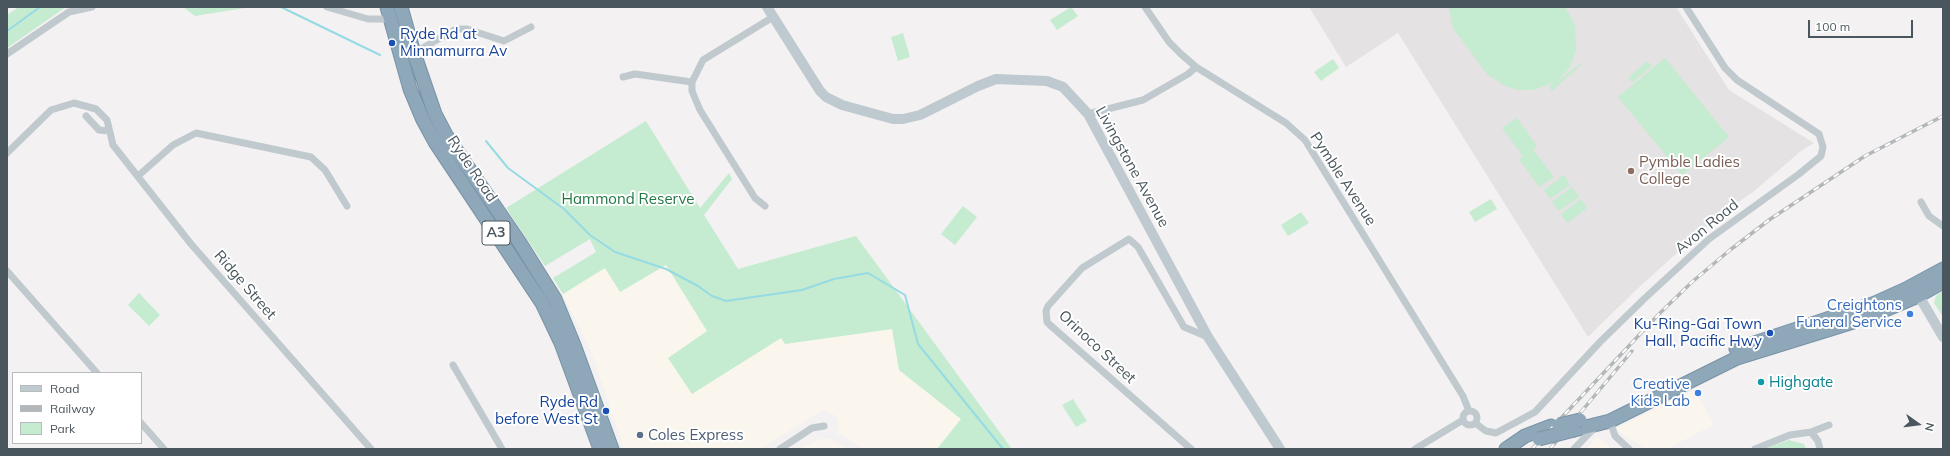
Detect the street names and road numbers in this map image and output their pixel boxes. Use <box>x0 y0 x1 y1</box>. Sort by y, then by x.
street label: Livingstone Avenue <box>1091 103 1173 231</box>
street label: Pymble Avenue <box>1306 129 1380 229</box>
street label: Ryde Road <box>443 132 501 206</box>
street label: Avon Road <box>1672 196 1742 258</box>
road number: A3 <box>482 221 510 245</box>
street label: Ridge Street <box>210 247 280 323</box>
street label: Orinoco Street <box>1055 307 1139 387</box>

